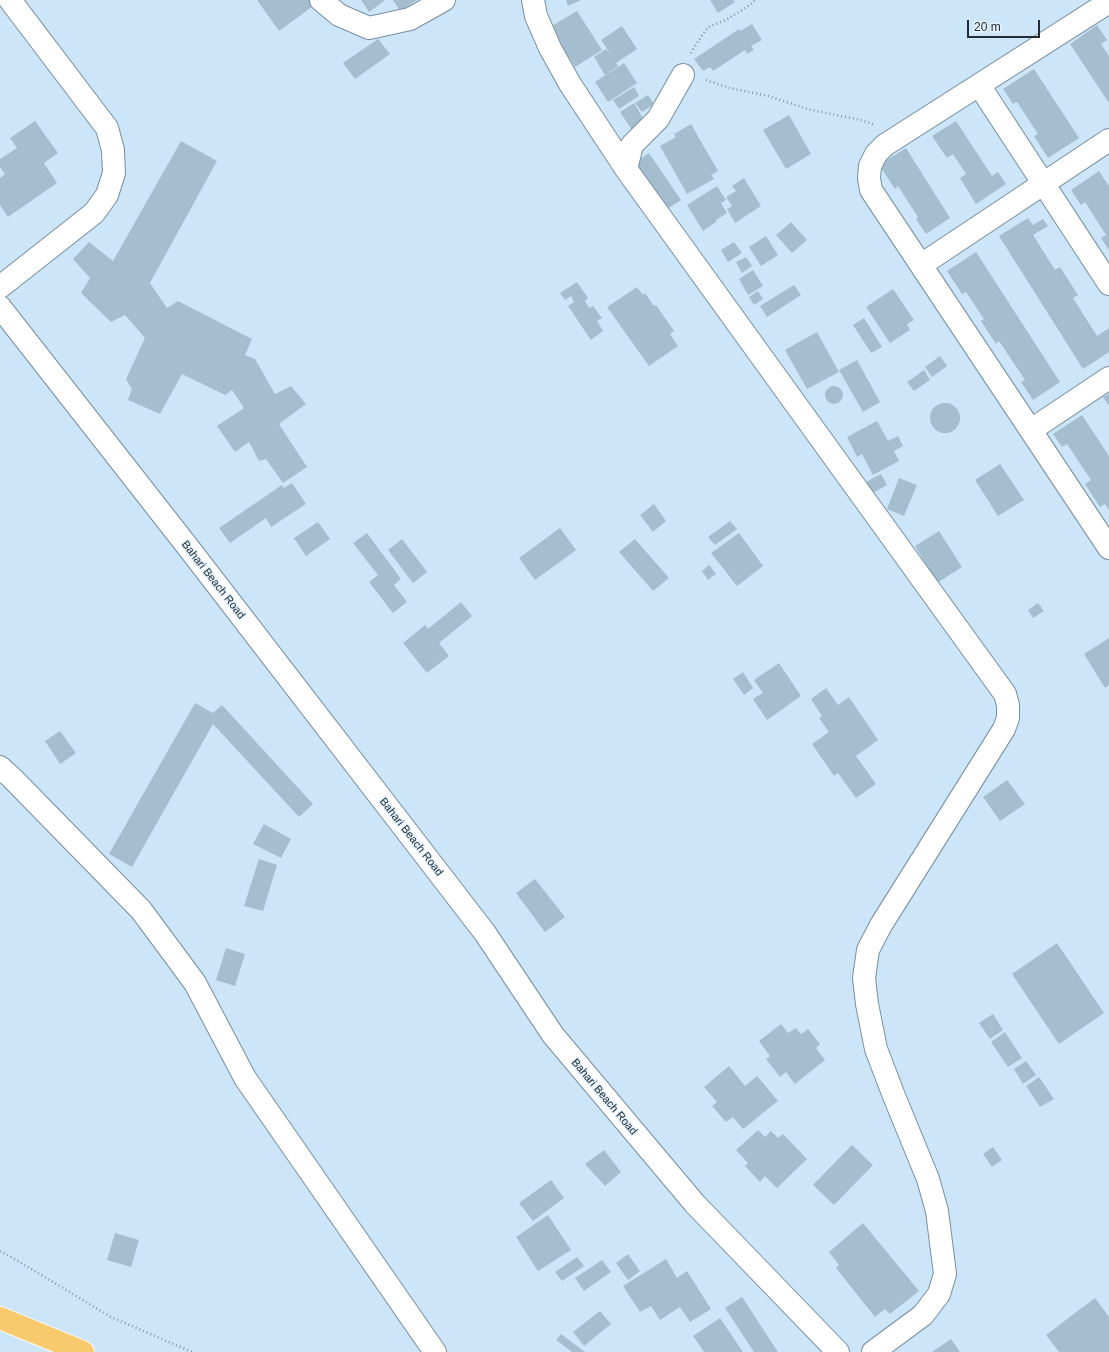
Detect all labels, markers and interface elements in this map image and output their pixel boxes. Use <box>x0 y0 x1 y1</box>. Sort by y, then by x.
scale bar <box>969 12 1042 38</box>
text: 20 m <box>974 20 1001 34</box>
street label: Bahari Beach Road <box>178 538 248 622</box>
street label: Bahari Beach Road <box>376 795 446 879</box>
street label: Bahari Beach Road <box>568 1056 640 1138</box>

